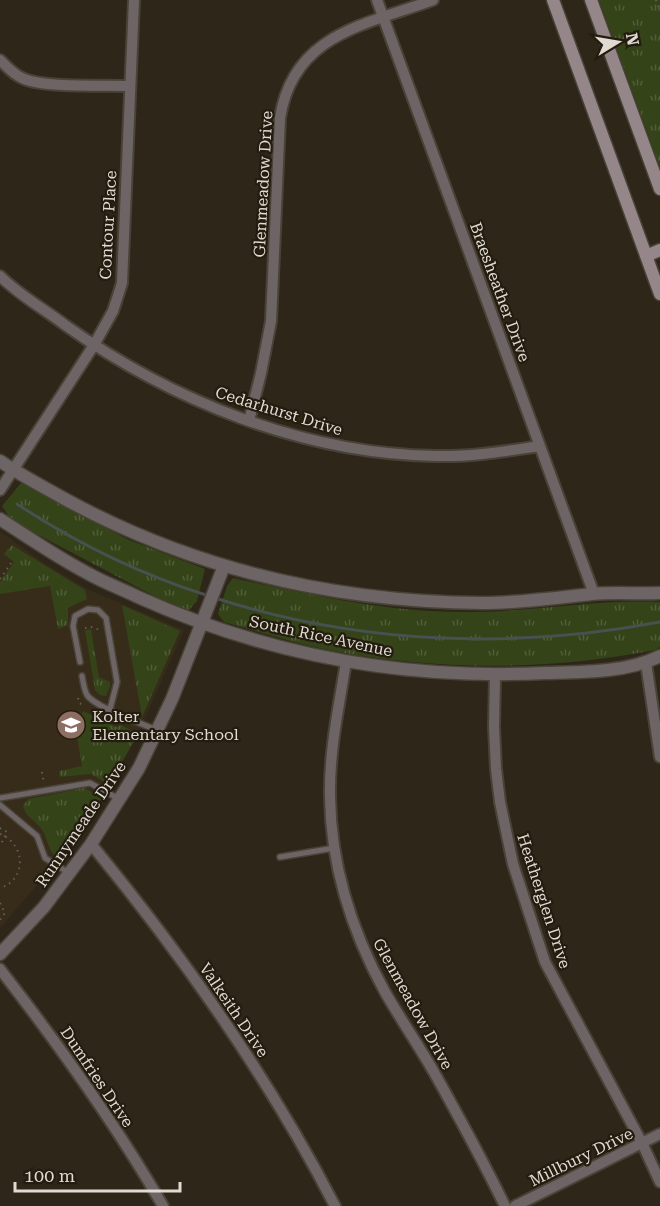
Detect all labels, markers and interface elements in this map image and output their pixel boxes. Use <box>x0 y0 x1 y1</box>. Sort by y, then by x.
north arrow <box>588 12 648 72</box>
text: N <box>622 31 643 47</box>
street label: Glenmeadow Drive <box>250 110 276 258</box>
street label: Contour Place <box>96 170 120 280</box>
street label: Braesheather Drive <box>466 220 534 365</box>
street label: Cedarhurst Drive <box>213 383 345 439</box>
street label: South Rice Avenue <box>248 612 394 660</box>
place label: Kolter Elementary School <box>92 707 239 744</box>
school or university icon: Kolter Elementary School <box>55 709 87 741</box>
street label: Runnymeade Drive <box>32 757 130 890</box>
street label: Heatherglen Drive <box>513 831 575 971</box>
street label: Glenmeadow Drive <box>369 935 457 1073</box>
street label: Valkeith Drive <box>196 959 273 1061</box>
street label: Dumfries Drive <box>56 1023 138 1131</box>
street label: Millbury Drive <box>526 1124 636 1190</box>
scale bar <box>15 1155 180 1193</box>
text: 100 m <box>24 1165 75 1186</box>

